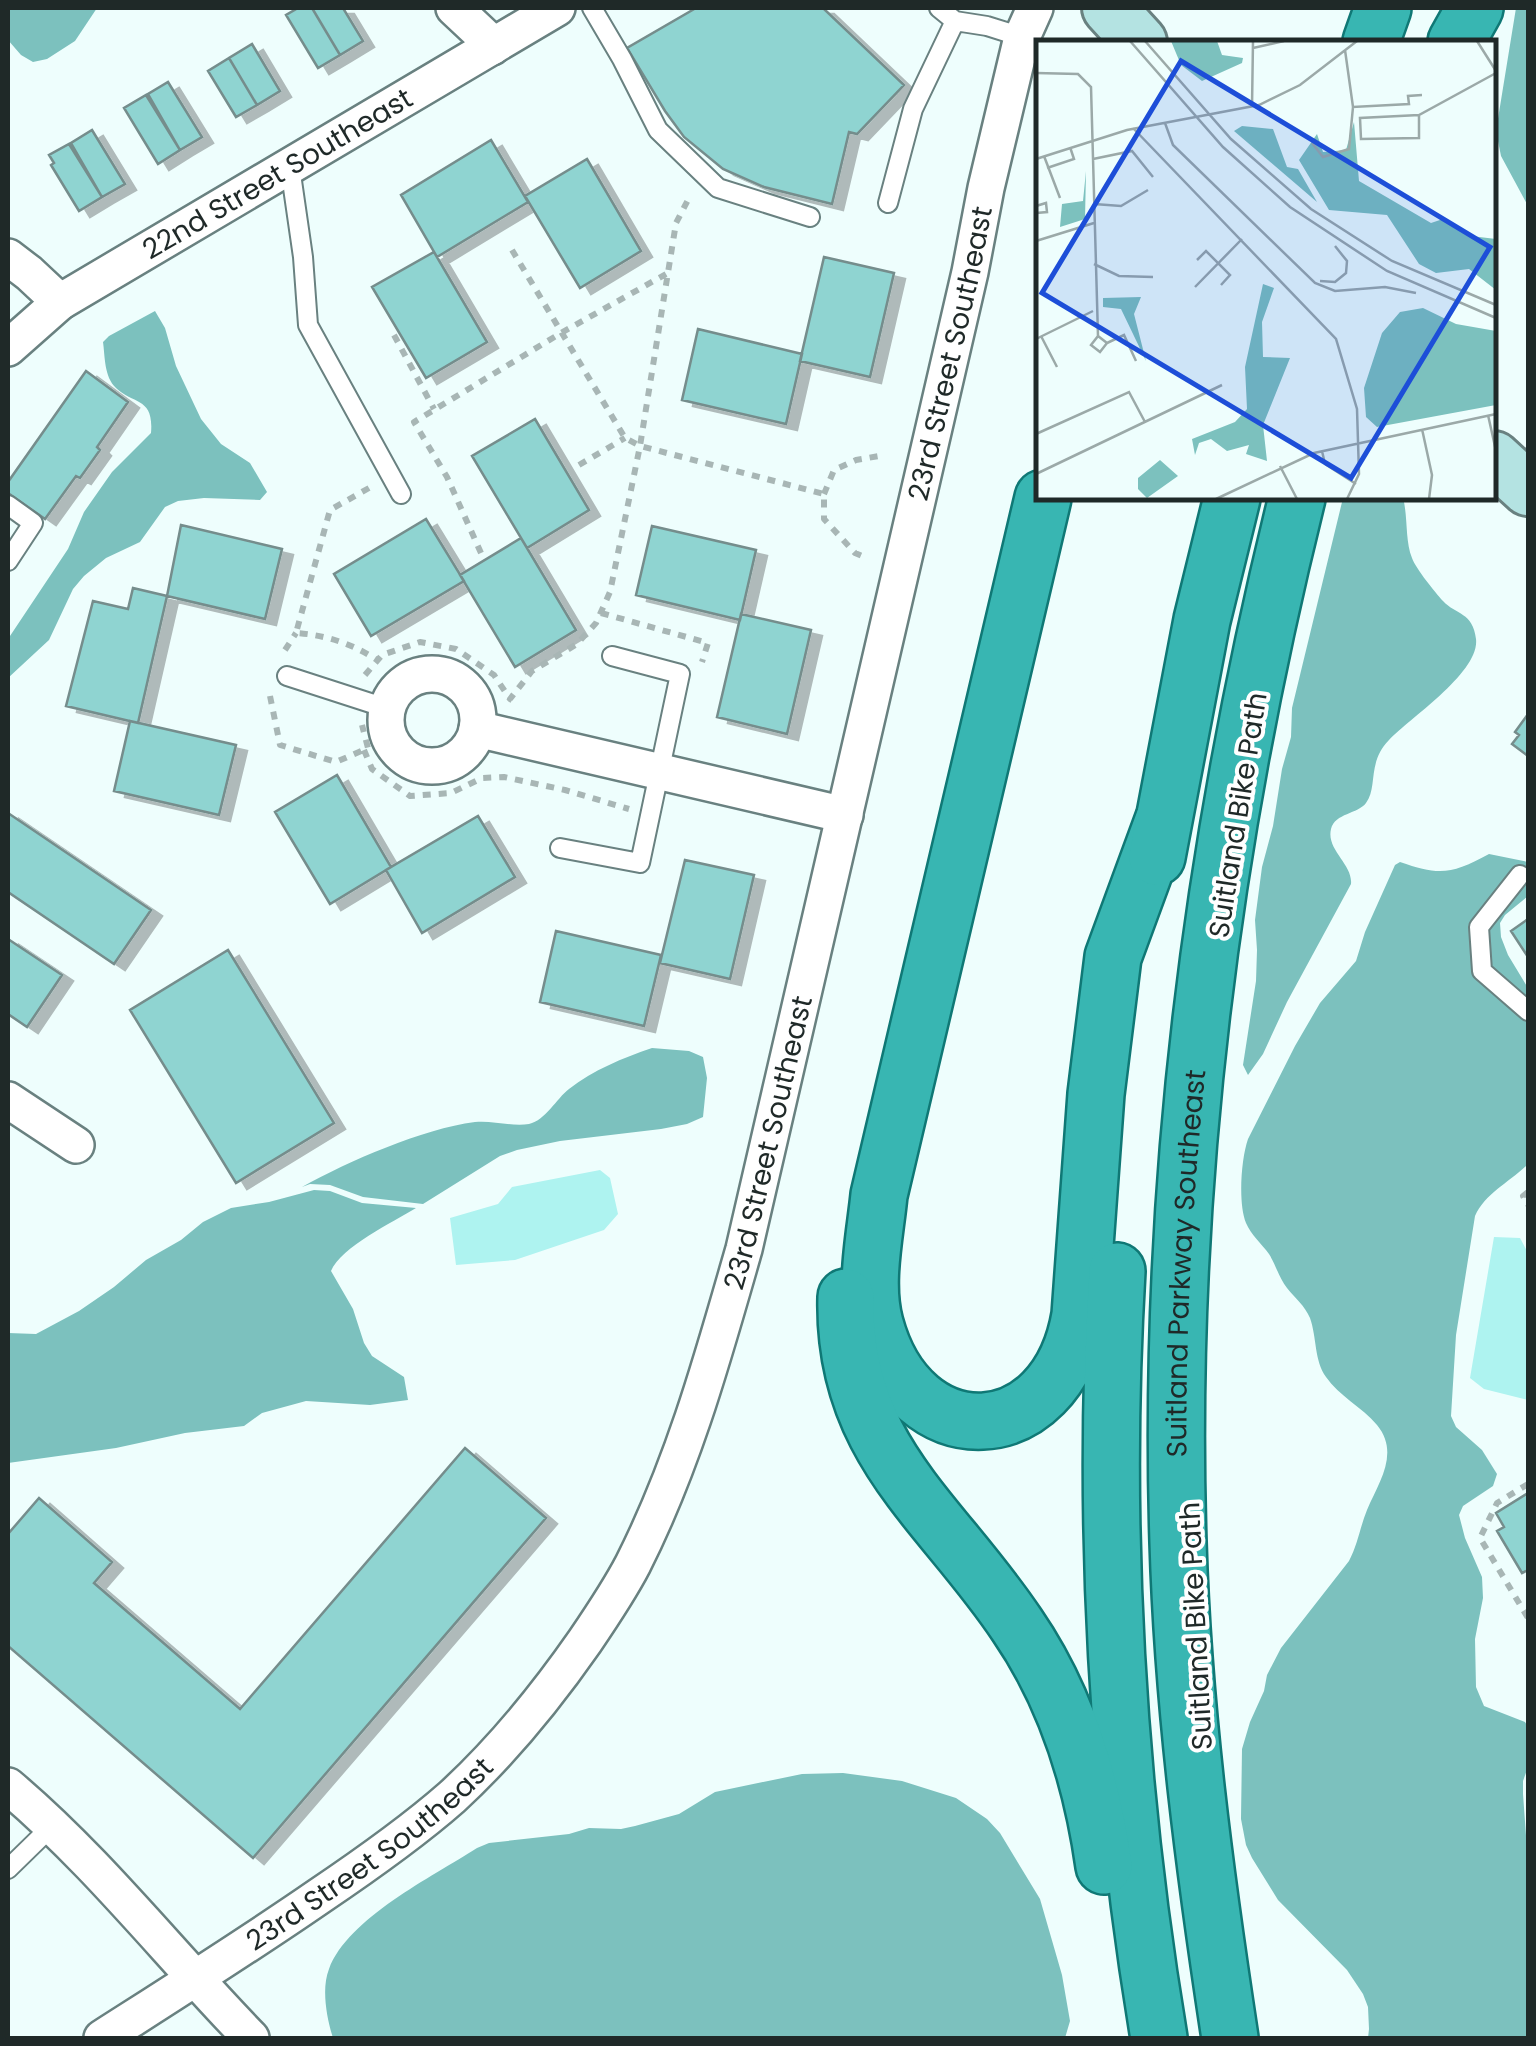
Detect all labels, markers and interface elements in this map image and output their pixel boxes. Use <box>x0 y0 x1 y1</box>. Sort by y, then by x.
inset map <box>1036 40 1496 500</box>
street label: 22nd Street Southeast <box>135 78 420 269</box>
street label: 23rd Street Southeast <box>898 203 1002 504</box>
street label: Suitland Bike Path <box>1199 689 1277 941</box>
street label: 23rd Street Southeast <box>714 992 821 1294</box>
street label: Suitland Parkway Southeast <box>1157 1068 1215 1457</box>
street label: Suitland Bike Path <box>1170 1501 1222 1751</box>
street label: 23rd Street Southeast <box>238 1748 502 1960</box>

